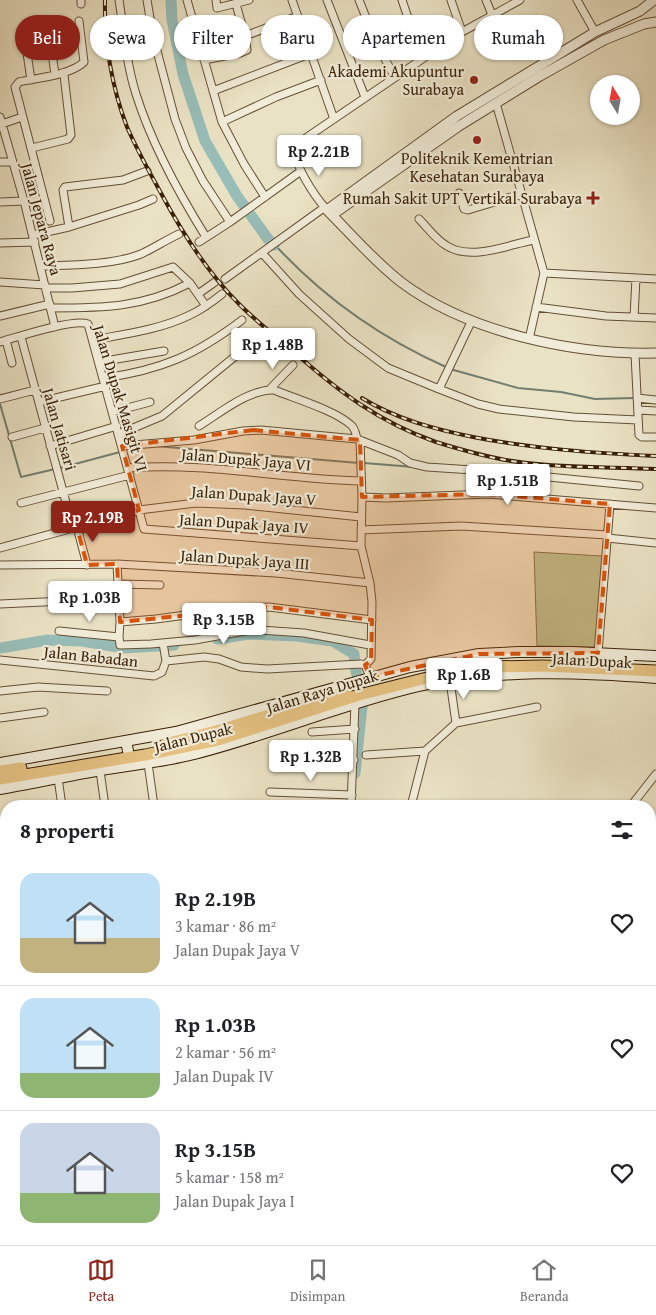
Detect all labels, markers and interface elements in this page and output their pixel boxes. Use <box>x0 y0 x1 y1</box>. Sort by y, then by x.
chip: Beli <box>15 15 80 60</box>
chip: Sewa <box>90 15 164 60</box>
chip: Filter <box>174 15 251 60</box>
chip: Baru <box>261 15 333 60</box>
chip: Apartemen <box>343 15 464 60</box>
chip: Rumah <box>474 15 563 60</box>
place label: Akademi Akupuntur Surabaya <box>328 59 464 101</box>
marker: Akademi Akupuntur Surabaya <box>468 74 480 86</box>
north arrow <box>590 75 640 125</box>
map controls <box>590 75 640 125</box>
pin: Rp 2.21B <box>267 134 371 177</box>
marker: Politeknik Kementrian Kesehatan Surabaya <box>471 134 483 146</box>
text: Rp 2.21B <box>288 139 350 163</box>
place label: Politeknik Kementrian Kesehatan Surabaya <box>401 146 553 188</box>
street label: Jalan Jepara Raya <box>15 158 69 278</box>
place label: Rumah Sakit UPT Vertikal Surabaya <box>343 186 582 210</box>
marker: Rumah Sakit UPT Vertikal Surabaya <box>586 191 600 205</box>
street label: Jalan Dupak Masigit VI <box>87 320 155 474</box>
pin: Rp 1.48B <box>221 328 325 370</box>
text: Rp 1.48B <box>242 332 304 356</box>
street label: Jalan Jatisari <box>36 383 83 474</box>
street label: Jalan Dupak Jaya VI <box>178 441 312 477</box>
pin: Rp 1.51B <box>456 464 560 506</box>
text: Rp 1.51B <box>477 468 539 492</box>
street label: Jalan Dupak Jaya V <box>189 479 318 511</box>
pin: Rp 2.19B <box>41 500 145 543</box>
text: Rp 2.19B <box>62 505 124 529</box>
street label: Jalan Dupak Jaya IV <box>176 506 310 540</box>
street label: Jalan Dupak Jaya III <box>178 542 311 575</box>
pin: Rp 1.03B <box>38 580 142 623</box>
text: Rp 1.03B <box>59 585 121 609</box>
pin: Rp 3.15B <box>172 602 276 645</box>
text: Rp 3.15B <box>193 607 255 631</box>
street label: Jalan Babadan <box>41 639 139 673</box>
street label: Jalan Dupak <box>549 646 633 674</box>
pin: Rp 1.6B <box>418 658 510 700</box>
street label: Jalan Raya Dupak <box>261 662 382 720</box>
text: Rp 1.6B <box>437 662 491 686</box>
street label: Jalan Dupak <box>149 715 235 759</box>
pin: Rp 1.32B <box>259 740 363 782</box>
text: Rp 1.32B <box>280 744 342 768</box>
text: 8 properti <box>20 815 114 846</box>
icon: filters <box>608 816 636 844</box>
text: Rp 2.19B <box>175 883 256 914</box>
icon: home <box>60 893 120 953</box>
icon: heart <box>608 909 636 937</box>
text: 3 kamar · 86 m² <box>175 914 276 938</box>
text: Jalan Dupak Jaya V <box>175 938 300 962</box>
text: Rp 1.03B <box>175 1009 256 1040</box>
icon: home <box>60 1018 120 1078</box>
icon: heart <box>608 1034 636 1062</box>
text: 2 kamar · 56 m² <box>175 1040 276 1064</box>
text: Jalan Dupak IV <box>175 1064 274 1088</box>
text: Rp 3.15B <box>175 1134 256 1165</box>
icon: home <box>60 1143 120 1203</box>
icon: heart <box>608 1159 636 1187</box>
text: 5 kamar · 158 m² <box>175 1165 284 1189</box>
text: Jalan Dupak Jaya I <box>175 1189 295 1213</box>
tab: Peta <box>87 1256 115 1306</box>
tab: Disimpan <box>290 1256 345 1306</box>
tab: Beranda <box>520 1256 569 1306</box>

